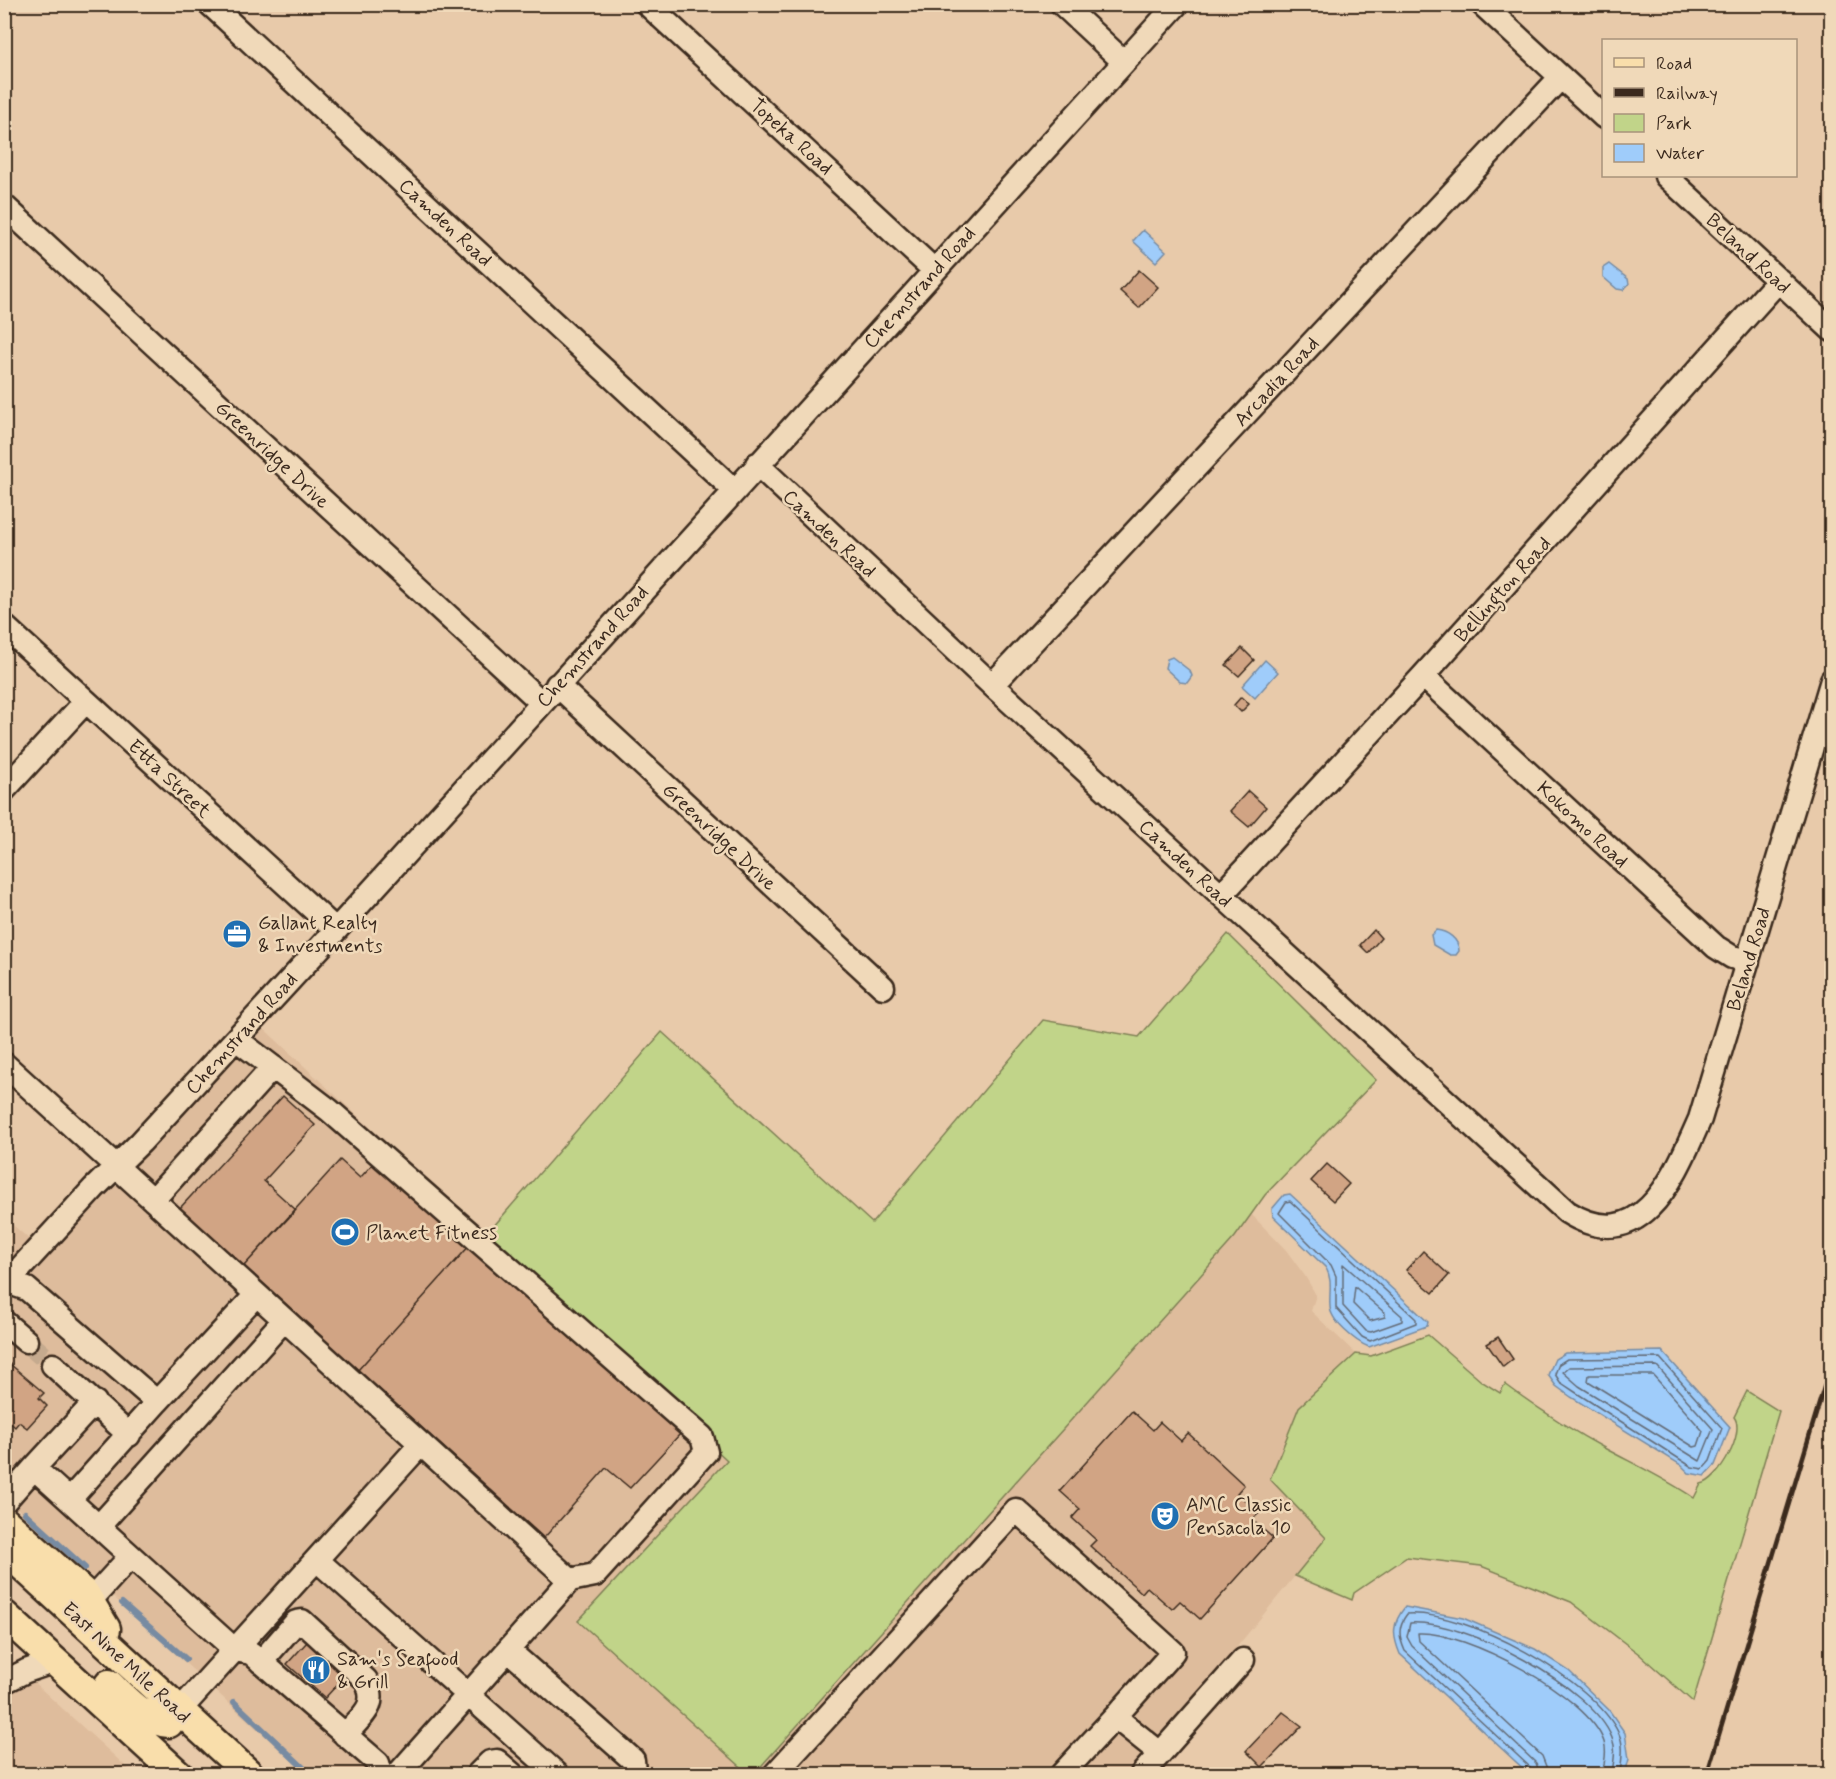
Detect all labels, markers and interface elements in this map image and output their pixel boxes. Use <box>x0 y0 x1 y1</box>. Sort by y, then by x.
legend <box>1602 39 1797 177</box>
text: Road <box>1656 52 1692 76</box>
text: Railway <box>1656 82 1718 106</box>
street label: Topeka Road <box>744 93 838 182</box>
text: Park <box>1656 112 1692 136</box>
text: Water <box>1656 142 1705 166</box>
street label: Camden Road <box>392 173 498 273</box>
street label: Beland Road <box>1700 208 1796 301</box>
street label: Chemstrand Road <box>858 221 982 355</box>
street label: Arcadia Road <box>1228 331 1326 433</box>
street label: Greenridge Drive <box>208 395 335 516</box>
street label: Camden Road <box>776 484 882 584</box>
street label: Bellington Road <box>1448 531 1559 650</box>
street label: Chemstrand Road <box>531 580 655 714</box>
street label: Etta Street <box>121 733 217 825</box>
street label: Kokomo Road <box>1530 776 1634 875</box>
street label: Greenridge Drive <box>655 777 782 898</box>
street label: Camden Road <box>1132 814 1238 914</box>
street label: Beland Road <box>1721 904 1778 1015</box>
place label: Gallant Realty & Investments <box>258 910 383 960</box>
office icon: Gallant Realty & Investments <box>221 918 253 950</box>
street label: Chemstrand Road <box>180 967 304 1101</box>
sports icon: Planet Fitness <box>329 1216 361 1248</box>
place label: Planet Fitness <box>366 1220 497 1247</box>
place label: AMC Classic Pensacola 10 <box>1186 1492 1291 1542</box>
theatre icon: AMC Classic Pensacola 10 <box>1149 1500 1181 1532</box>
street label: East Nine Mile Road <box>56 1596 196 1730</box>
place label: Sam's Seafood & Grill <box>337 1646 458 1696</box>
restaurant icon: Sam's Seafood & Grill <box>300 1654 332 1686</box>

